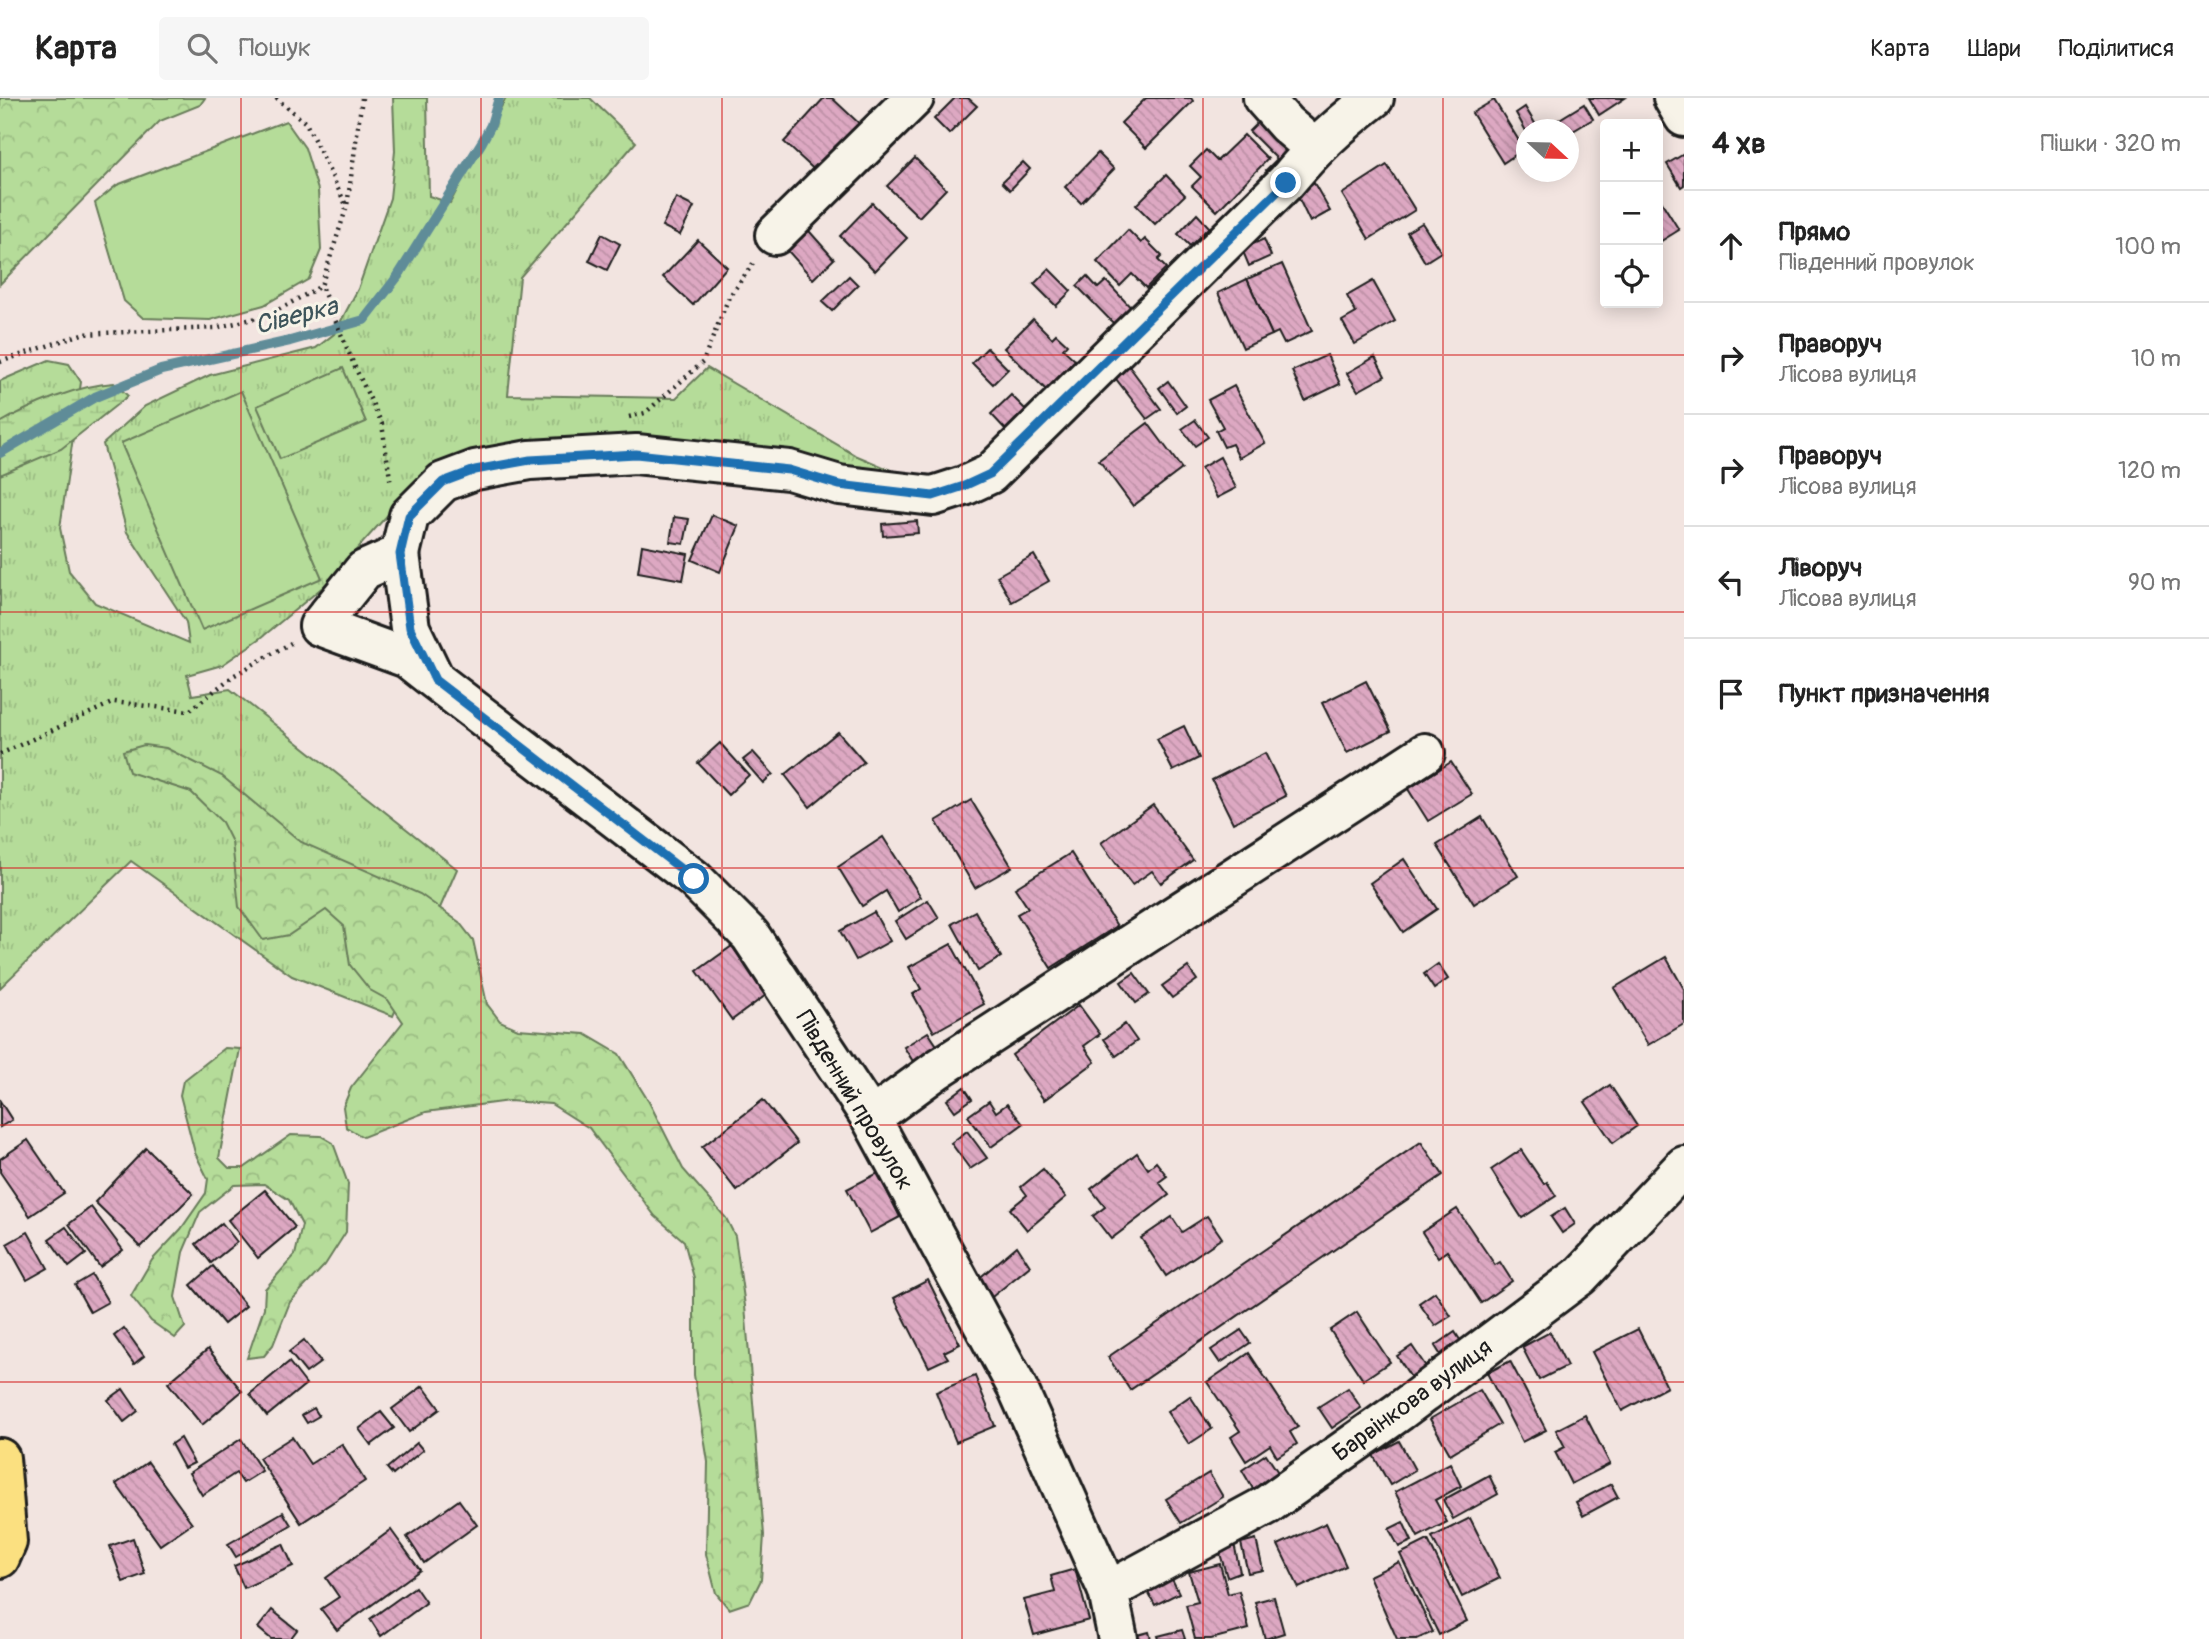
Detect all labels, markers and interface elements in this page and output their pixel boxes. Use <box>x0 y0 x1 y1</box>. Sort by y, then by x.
search box <box>159 17 649 80</box>
text: Карта <box>35 28 117 69</box>
icon: search <box>183 29 221 67</box>
text: Пошук <box>239 32 311 64</box>
text: Карта <box>1870 34 1930 63</box>
text: Шари <box>1968 34 2021 63</box>
text: Поділитися <box>2059 34 2174 63</box>
north arrow <box>1516 119 1579 182</box>
map controls <box>1600 119 1663 308</box>
button: + <box>1600 119 1663 182</box>
text: 4 хв <box>1712 125 1766 162</box>
text: Пішки · 320 m <box>2040 129 2181 158</box>
route end <box>1270 167 1301 198</box>
button: − <box>1600 182 1663 245</box>
text: Прямо <box>1779 216 1850 248</box>
icon: ahead <box>1712 227 1750 265</box>
text: 100 m <box>2115 232 2181 261</box>
button: locate <box>1600 245 1663 308</box>
text: Південний провулок <box>1779 248 1975 277</box>
water label: Сіверка <box>252 290 343 342</box>
text: Праворуч <box>1779 328 1882 360</box>
icon: right <box>1712 339 1750 377</box>
text: 10 m <box>2131 344 2181 373</box>
text: Лісова вулиця <box>1779 360 1917 389</box>
text: Праворуч <box>1779 440 1882 472</box>
icon: right <box>1712 451 1750 489</box>
text: 120 m <box>2118 456 2181 485</box>
text: Лісова вулиця <box>1779 472 1917 501</box>
text: Ліворуч <box>1779 552 1863 584</box>
icon: left <box>1712 563 1750 601</box>
text: 90 m <box>2128 568 2181 597</box>
text: Лісова вулиця <box>1779 584 1917 613</box>
icon: arrive <box>1712 675 1750 713</box>
text: Пункт призначення <box>1779 678 1990 710</box>
route start <box>678 863 709 894</box>
street label: Південний провулок <box>789 1005 920 1195</box>
street label: Барвінкова вулиця <box>1327 1333 1498 1468</box>

